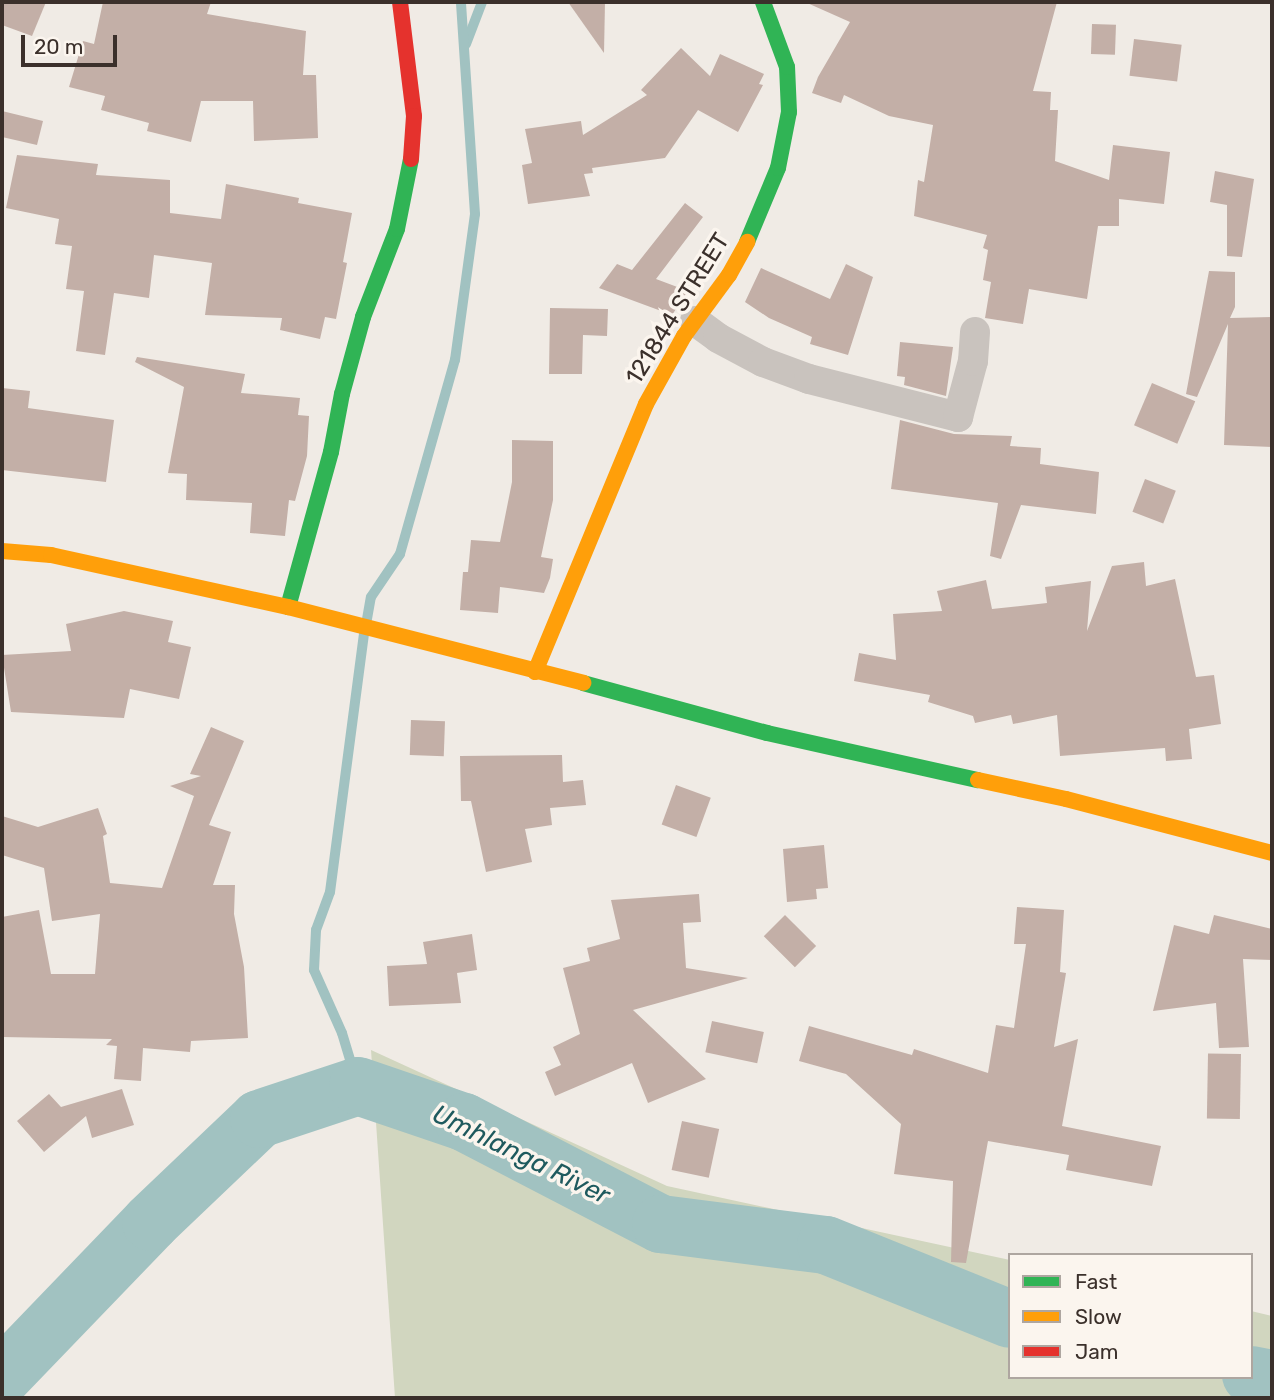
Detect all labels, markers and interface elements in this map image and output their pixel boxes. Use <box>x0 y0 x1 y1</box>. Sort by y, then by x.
scale bar <box>24 21 121 65</box>
text: 20 m <box>34 34 83 59</box>
street label: 121844 STREET <box>620 228 736 390</box>
water label: Umhlanga River <box>427 1099 615 1211</box>
legend <box>1008 1253 1253 1379</box>
text: Fast <box>1075 1269 1117 1294</box>
text: Slow <box>1075 1304 1122 1329</box>
text: Jam <box>1075 1339 1119 1364</box>

